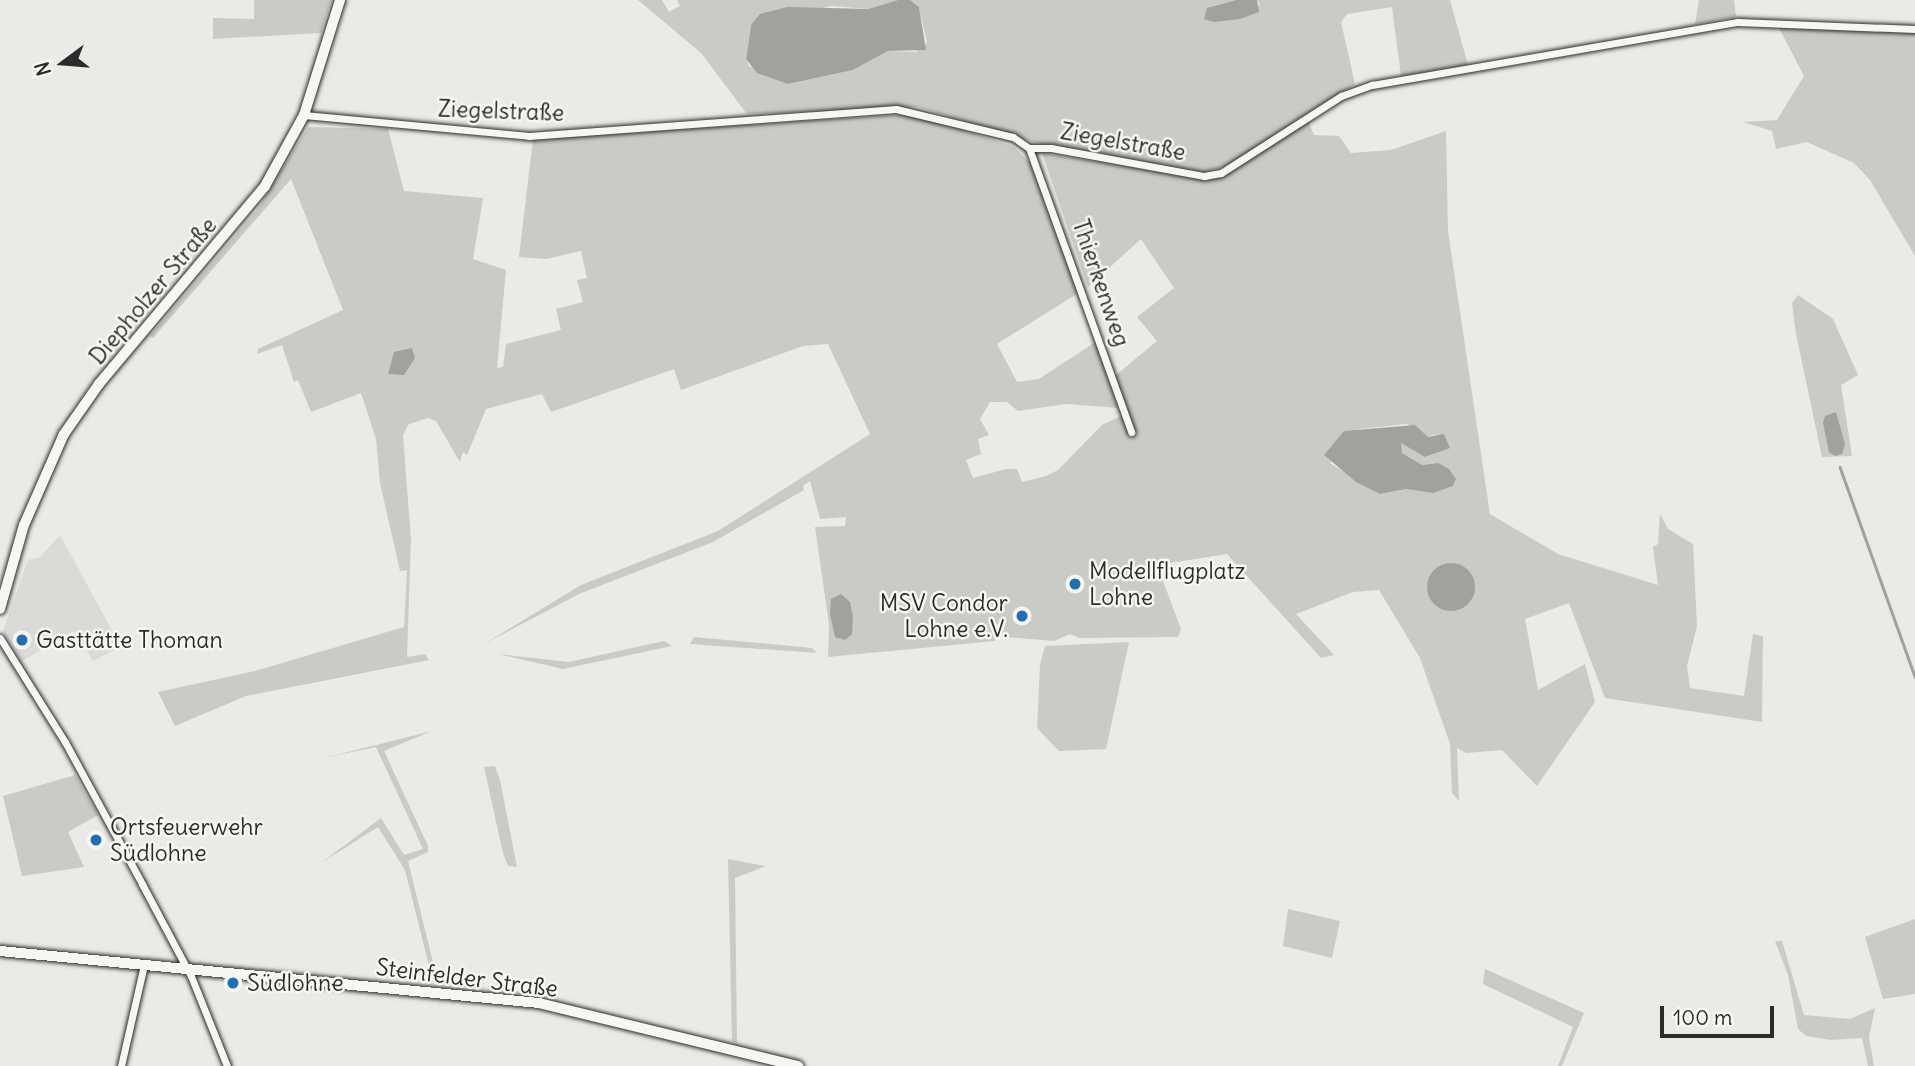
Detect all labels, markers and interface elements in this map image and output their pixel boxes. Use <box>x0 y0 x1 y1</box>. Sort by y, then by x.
north arrow <box>28 28 98 98</box>
text: N <box>29 59 56 78</box>
street label: Ziegelstraße <box>437 95 565 127</box>
street label: Ziegelstraße <box>1058 117 1188 167</box>
street label: Diepholzer Straße <box>83 212 223 370</box>
street label: Thierkenweg <box>1066 216 1136 350</box>
place label: Modellflugplatz Lohne <box>1089 557 1245 611</box>
marker: Modellflugplatz Lohne <box>1067 576 1083 592</box>
place label: MSV Condor Lohne e.V. <box>880 589 1008 643</box>
marker: MSV Condor Lohne e.V. <box>1014 608 1030 624</box>
place label: Gasttätte Thoman <box>36 626 223 654</box>
marker: Gasttätte Thoman <box>14 632 30 648</box>
place label: Ortsfeuerwehr Südlohne <box>110 813 263 867</box>
marker: Ortsfeuerwehr Südlohne <box>88 832 104 848</box>
street label: Steinfelder Straße <box>374 953 560 1003</box>
place label: Südlohne <box>247 969 344 997</box>
marker: Südlohne <box>225 975 241 991</box>
scale bar <box>1663 992 1777 1036</box>
text: 100 m <box>1673 1004 1732 1031</box>

